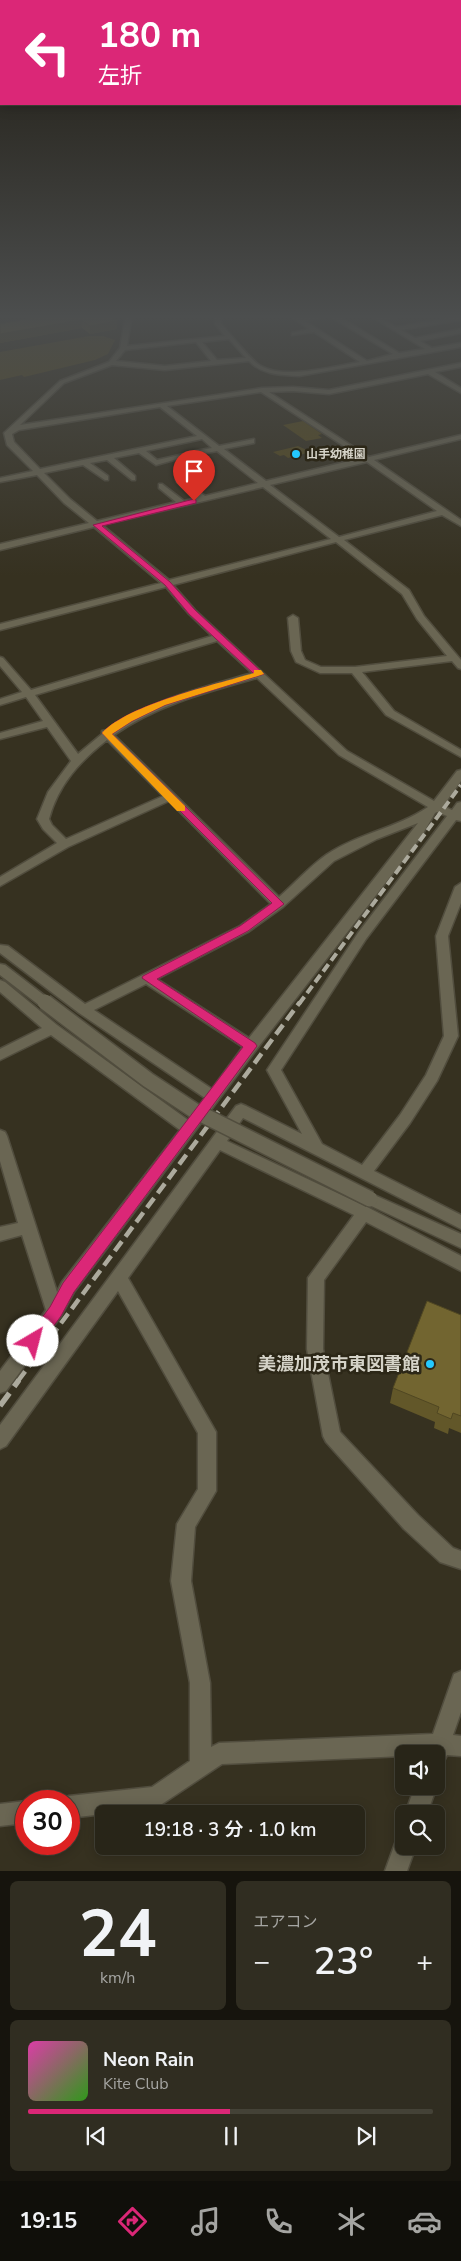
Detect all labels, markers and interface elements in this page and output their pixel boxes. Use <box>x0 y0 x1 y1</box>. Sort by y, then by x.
text: 180 m <box>98 12 201 59</box>
icon: left <box>15 20 80 85</box>
text: 左折 <box>98 61 142 91</box>
place label: 山手幼稚園 <box>306 446 366 462</box>
marker: 山手幼稚園 <box>290 448 302 460</box>
pin <box>173 450 215 501</box>
icon: arrive <box>180 457 208 485</box>
position arrow <box>6 1314 58 1366</box>
place label: 美濃加茂市東図書館 <box>258 1352 420 1376</box>
marker: 美濃加茂市東図書館 <box>424 1358 436 1370</box>
map controls <box>395 1745 445 1855</box>
button: sound <box>395 1745 445 1795</box>
speed limit sign: 30 <box>15 1790 80 1855</box>
button: search <box>395 1805 445 1855</box>
text: 19:18 · 3 分 · 1.0 km <box>143 1817 317 1843</box>
text: 24 <box>79 1890 157 1979</box>
text: エアコン <box>254 1911 318 1933</box>
text: 23° <box>313 1936 373 1987</box>
text: − <box>254 1943 270 1981</box>
text: + <box>416 1943 433 1981</box>
text: km/h <box>100 1967 135 1989</box>
text: Neon Rain <box>103 2047 194 2073</box>
text: Kite Club <box>103 2073 169 2095</box>
icon: previous <box>82 2122 110 2150</box>
icon: pause <box>217 2122 245 2150</box>
icon: next <box>352 2122 380 2150</box>
icon: directions <box>115 2204 150 2239</box>
icon: music <box>188 2204 223 2239</box>
icon: phone <box>261 2204 296 2239</box>
icon: climate <box>334 2204 369 2239</box>
icon: car <box>407 2204 442 2239</box>
text: 19:15 <box>19 2206 77 2236</box>

